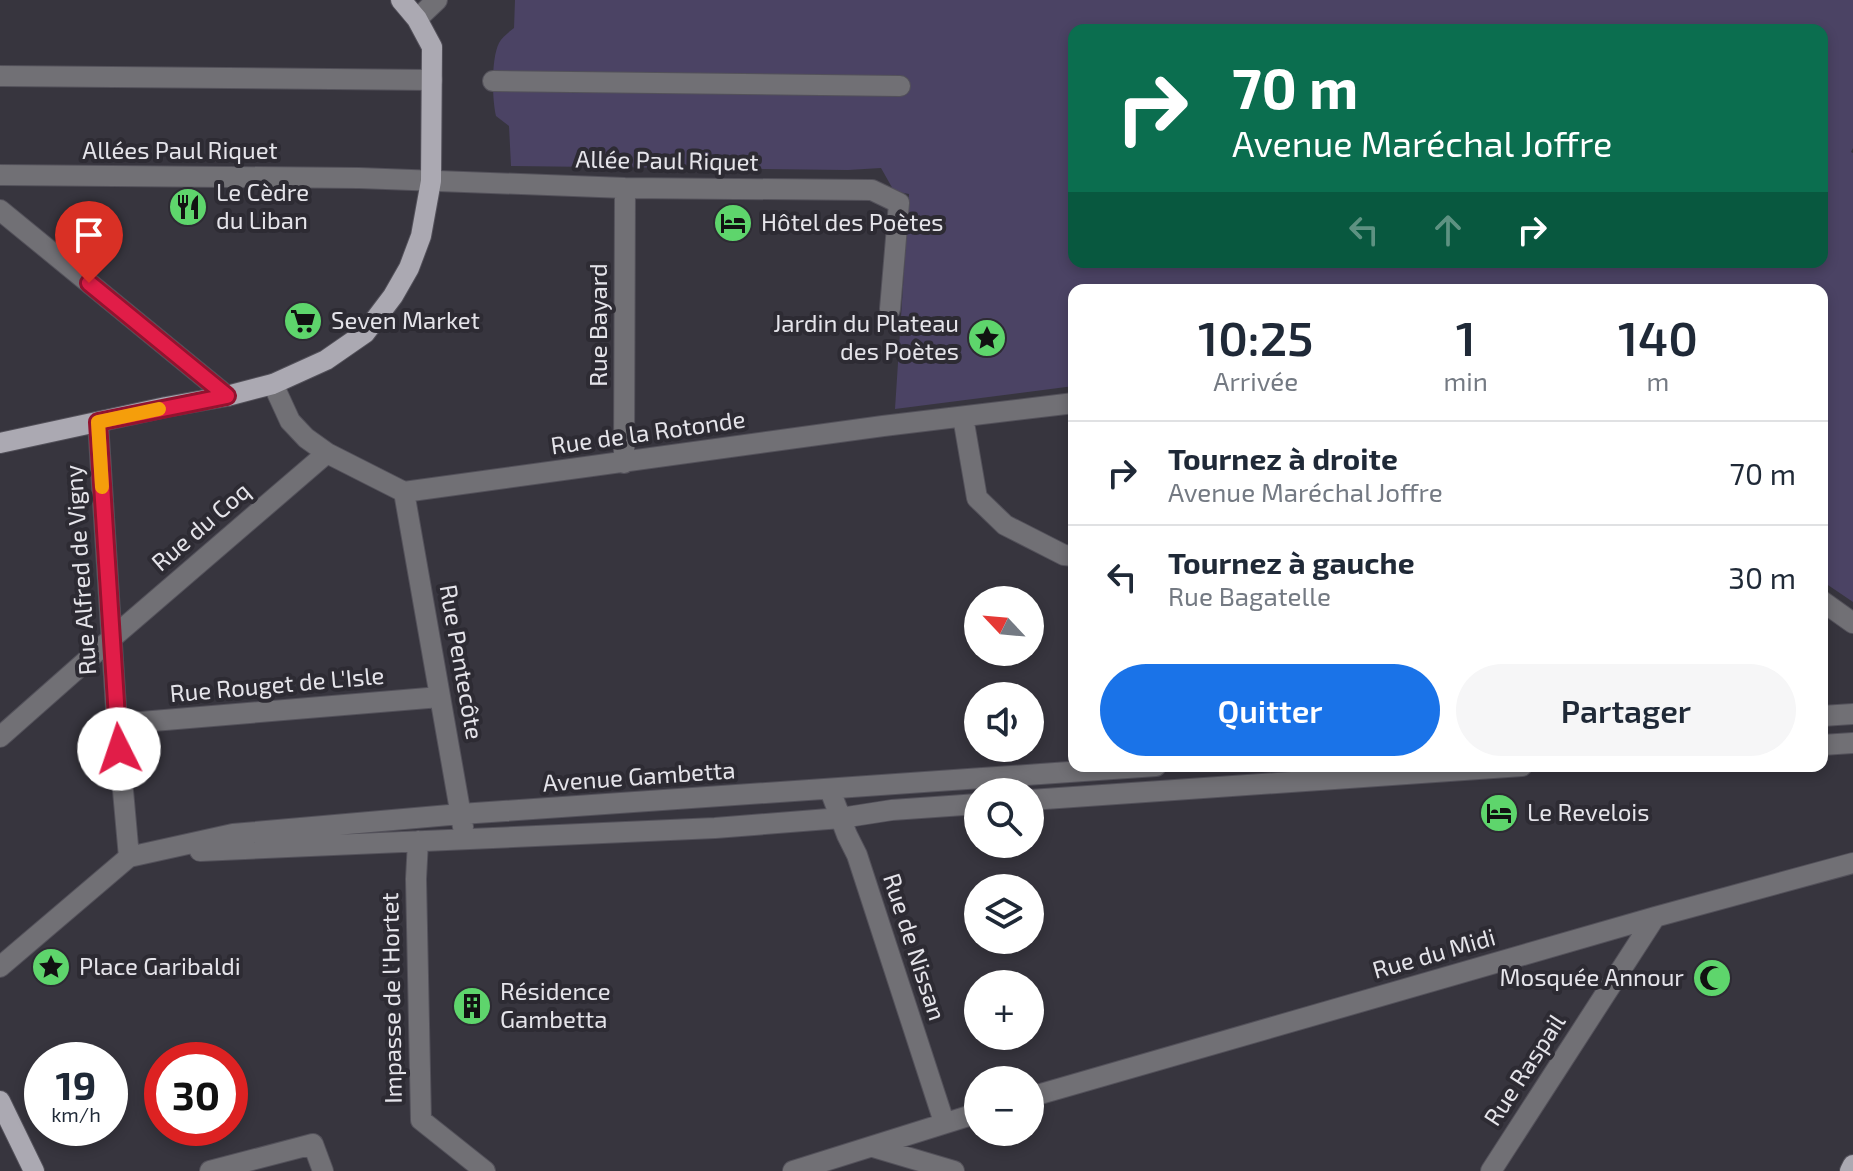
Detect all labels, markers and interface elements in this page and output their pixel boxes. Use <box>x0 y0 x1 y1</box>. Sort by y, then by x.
text: 70 m <box>1232 53 1358 120</box>
icon: right <box>1100 56 1204 160</box>
text: Avenue Maréchal Joffre <box>1232 121 1612 164</box>
street label: Allées Paul Riquet <box>82 135 278 164</box>
street label: Allée Paul Riquet <box>575 143 759 176</box>
place label: Le Cèdre du Liban <box>216 177 309 234</box>
restaurant icon: Le Cèdre du Liban <box>167 186 209 228</box>
pin <box>55 201 123 283</box>
hotel icon: Hôtel des Poètes <box>712 202 754 244</box>
place label: Hôtel des Poètes <box>761 207 944 236</box>
icon: left <box>1342 208 1386 252</box>
icon: ahead <box>1426 208 1470 252</box>
icon: right <box>1510 208 1554 252</box>
icon: arrive <box>67 213 111 257</box>
street label: Rue Bayard <box>583 263 612 387</box>
supermarket icon: Seven Market <box>282 300 324 342</box>
place label: Seven Market <box>331 305 480 334</box>
place label: Jardin du Plateau des Poètes <box>773 308 959 365</box>
text: 10:25 <box>1198 308 1313 366</box>
text: 1 <box>1456 308 1476 366</box>
text: 140 <box>1618 308 1698 366</box>
place icon: Jardin du Plateau des Poètes <box>966 317 1008 359</box>
text: Arrivée <box>1213 365 1298 396</box>
text: min <box>1444 365 1488 396</box>
text: m <box>1647 365 1669 396</box>
street label: Rue de la Rotonde <box>549 404 747 460</box>
text: Tournez à droite <box>1168 440 1398 476</box>
icon: right <box>1100 451 1144 495</box>
text: 70 m <box>1730 455 1796 491</box>
street label: Rue Alfred de Vigny <box>58 464 101 676</box>
street label: Rue du Coq <box>145 475 255 576</box>
text: Avenue Maréchal Joffre <box>1168 476 1443 507</box>
text: Tournez à gauche <box>1168 544 1415 580</box>
icon: left <box>1100 555 1144 599</box>
text: 30 m <box>1728 559 1796 595</box>
text: Rue Bagatelle <box>1168 580 1331 611</box>
street label: Rue Pentecôte <box>435 582 490 741</box>
north arrow <box>964 586 1044 666</box>
map controls <box>964 586 1044 1146</box>
street label: Rue Rouget de L'Isle <box>168 660 385 707</box>
button: Quitter <box>1100 664 1440 756</box>
button: Partager <box>1456 664 1796 756</box>
button: sound <box>964 682 1044 762</box>
position arrow <box>77 707 161 791</box>
street label: Avenue Gambetta <box>542 754 736 797</box>
button: search <box>964 778 1044 858</box>
hotel icon: Le Revelois <box>1478 792 1520 834</box>
place label: Le Revelois <box>1527 797 1649 826</box>
street label: Rue de Nissan <box>878 869 953 1024</box>
button: layers <box>964 874 1044 954</box>
street label: Impasse de l'Hortet <box>374 892 407 1104</box>
street label: Rue du Midi <box>1369 921 1498 984</box>
place icon: Place Garibaldi <box>30 946 72 988</box>
place label: Place Garibaldi <box>79 951 241 980</box>
mosque icon: Mosquée Annour <box>1691 957 1733 999</box>
place label: Mosquée Annour <box>1499 962 1684 991</box>
button: + <box>964 970 1044 1050</box>
place label: Résidence Gambetta <box>500 976 611 1033</box>
building icon: Résidence Gambetta <box>451 985 493 1027</box>
street label: Rue Raspail <box>1477 1008 1571 1130</box>
speed limit sign: 30 <box>144 1042 248 1146</box>
text: 19 <box>56 1060 96 1108</box>
button: − <box>964 1066 1044 1146</box>
text: km/h <box>51 1102 101 1126</box>

